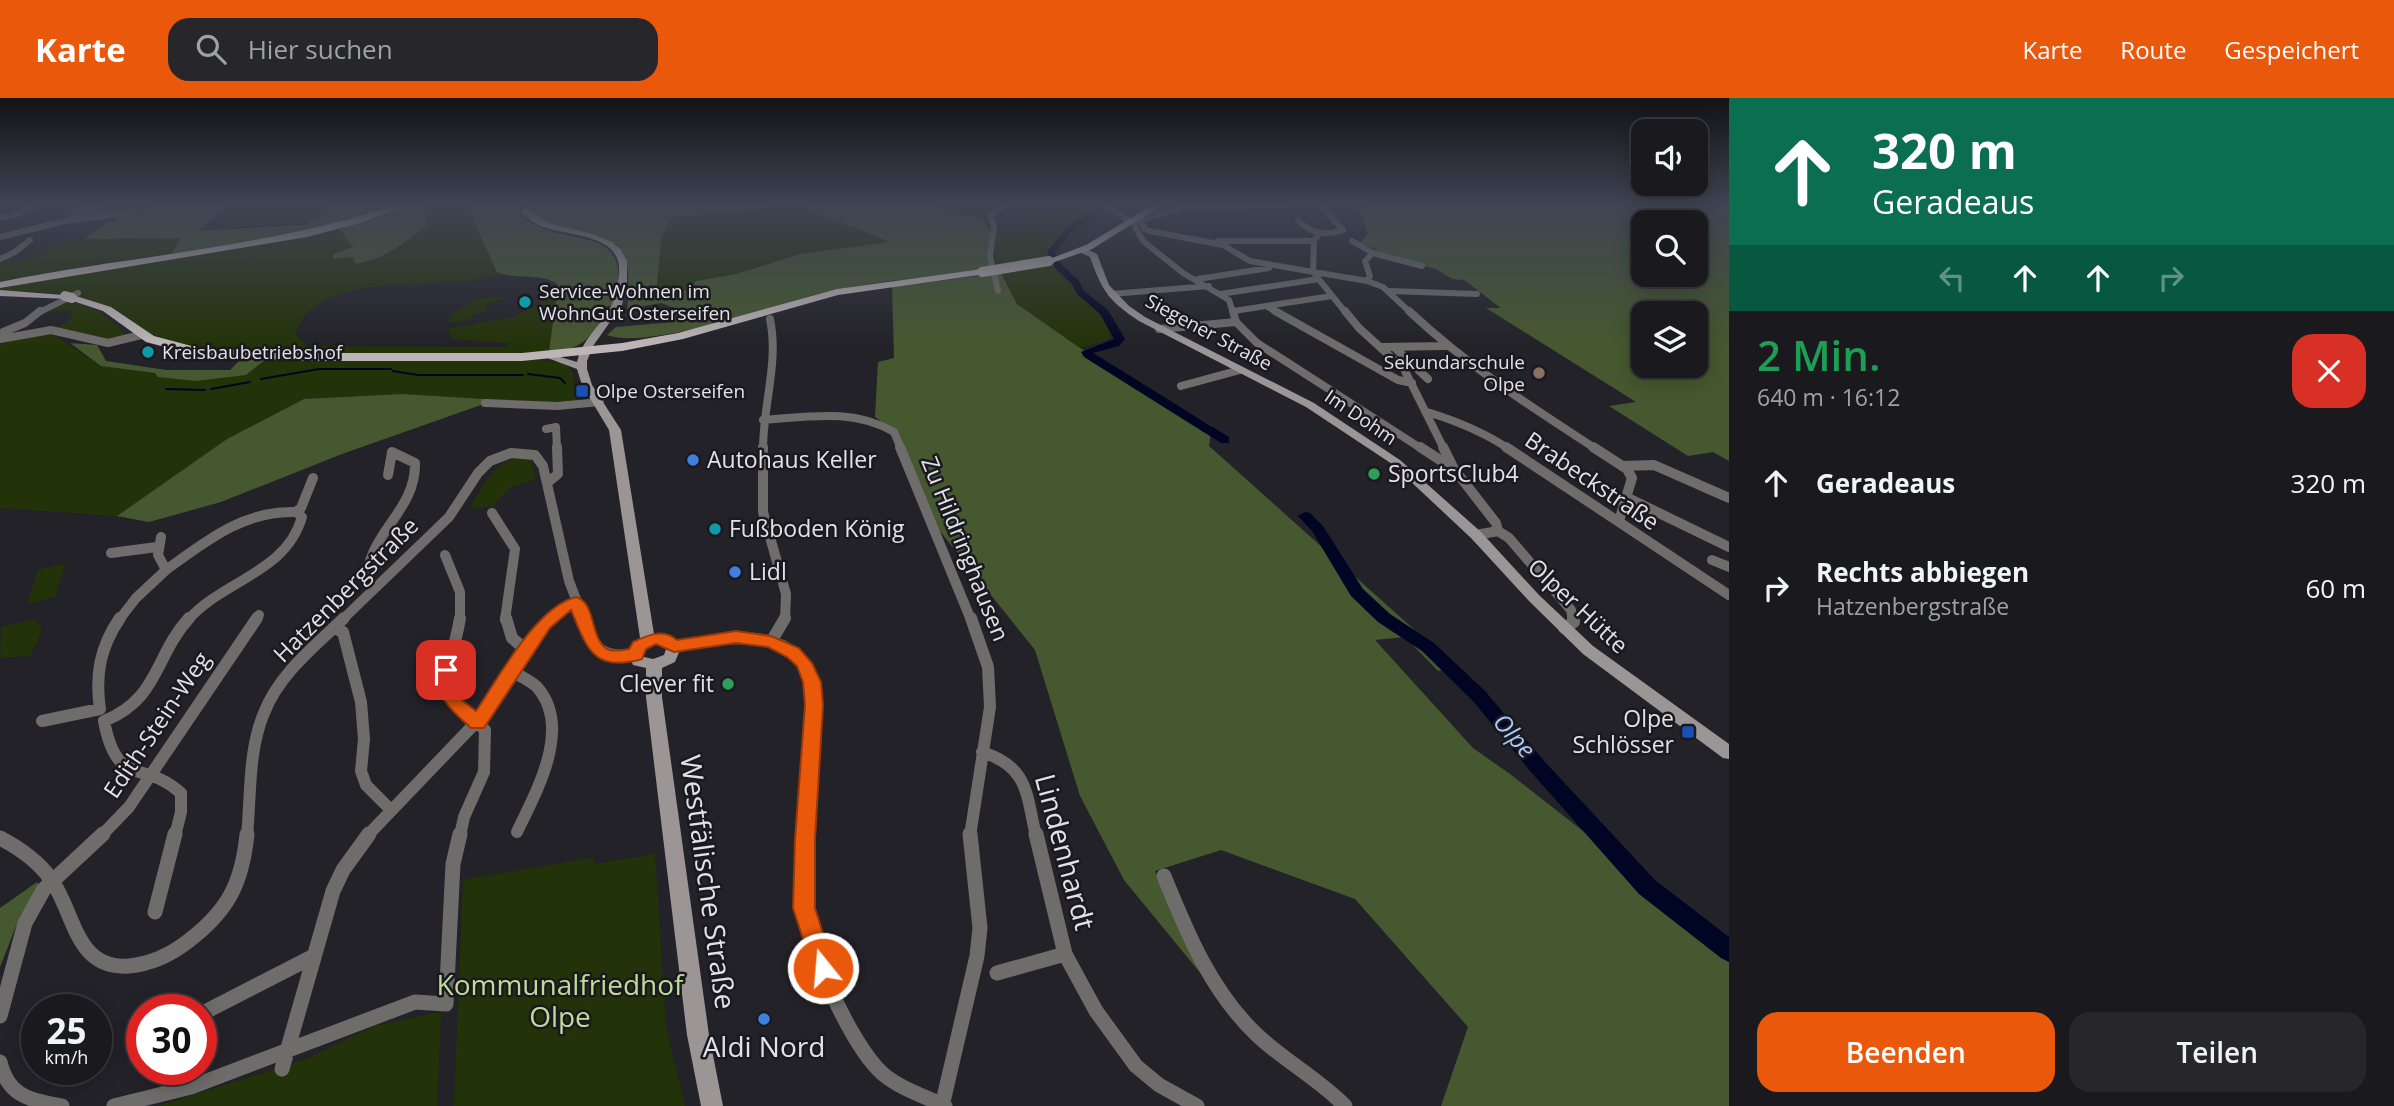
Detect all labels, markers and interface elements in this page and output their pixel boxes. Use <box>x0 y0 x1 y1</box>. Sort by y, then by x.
search box <box>168 18 658 81</box>
text: Karte <box>35 27 126 72</box>
icon: search <box>192 30 230 68</box>
text: Hier suchen <box>248 31 393 67</box>
text: Karte <box>2022 33 2082 66</box>
text: Route <box>2120 33 2186 66</box>
text: Gespeichert <box>2224 33 2359 66</box>
text: 320 m <box>1872 117 2017 183</box>
map controls <box>1631 119 1708 378</box>
button: sound <box>1631 119 1708 196</box>
icon: ahead <box>1757 126 1848 217</box>
text: Geradeaus <box>1872 180 2034 223</box>
button: search <box>1631 210 1708 287</box>
icon: left <box>1933 259 1971 297</box>
icon: ahead <box>2006 259 2044 297</box>
icon: ahead <box>2079 259 2117 297</box>
icon: right <box>2152 259 2190 297</box>
place label: Service-Wohnen im WohnGut Osterseifen <box>539 278 731 326</box>
street label: Siegener Straße <box>1141 288 1277 376</box>
marker: Service-Wohnen im WohnGut Osterseifen <box>517 294 533 310</box>
button: layers <box>1631 301 1708 378</box>
text: 2 Min. <box>1757 326 1881 383</box>
button: close <box>2292 334 2366 408</box>
place label: Kreisbaubetriebshof <box>162 339 344 365</box>
marker: Kreisbaubetriebshof <box>140 344 156 360</box>
place label: Sekundarschule Olpe <box>1384 349 1525 397</box>
marker: Sekundarschule Olpe <box>1531 365 1547 381</box>
place label: Olpe Osterseifen <box>596 378 745 404</box>
text: 640 m · 16:12 <box>1757 381 1900 413</box>
marker: Olpe Osterseifen <box>574 383 590 399</box>
street label: Im Dohm <box>1320 383 1402 451</box>
street label: Brabeckstraße <box>1519 423 1666 537</box>
place label: Autohaus Keller <box>707 443 877 475</box>
street label: Zu Hildringhausen <box>914 451 1018 646</box>
marker: Autohaus Keller <box>685 452 701 468</box>
place label: SportsClub4 <box>1388 457 1519 489</box>
icon: ahead <box>1757 464 1795 502</box>
text: Geradeaus <box>1816 465 1955 501</box>
text: 320 m <box>2291 465 2366 501</box>
marker: SportsClub4 <box>1366 466 1382 482</box>
street label: Hatzenbergstraße <box>266 510 425 669</box>
place label: Fußboden König <box>729 512 905 544</box>
marker: Fußboden König <box>707 521 723 537</box>
street label: Olper Hütte <box>1522 550 1636 660</box>
text: Rechts abbiegen <box>1816 554 2029 590</box>
place label: Lidl <box>749 555 787 587</box>
marker: Lidl <box>727 564 743 580</box>
icon: right <box>1757 569 1795 607</box>
text: 60 m <box>2305 570 2366 606</box>
text: Hatzenbergstraße <box>1816 590 2009 622</box>
pin <box>416 640 476 700</box>
street label: Edith-Stein-Weg <box>95 645 217 804</box>
icon: arrive <box>427 651 465 689</box>
place label: Clever fit <box>619 667 714 699</box>
marker: Clever fit <box>720 676 736 692</box>
place label: Olpe Schlösser <box>1572 702 1675 760</box>
water label: Olpe <box>1487 706 1544 764</box>
marker: Olpe Schlösser <box>1680 724 1696 740</box>
street label: Westfälische Straße <box>672 752 746 1011</box>
street label: Lindenhardt <box>1027 769 1105 934</box>
position arrow <box>786 931 860 1005</box>
park label: Kommunalfriedhof Olpe <box>436 965 685 1035</box>
speed limit sign: 30 <box>126 994 217 1085</box>
text: 25 <box>46 1007 87 1054</box>
marker: Aldi Nord <box>756 1011 772 1027</box>
button: Beenden <box>1757 1012 2055 1092</box>
button: Teilen <box>2069 1012 2366 1092</box>
place label: Aldi Nord <box>703 1027 825 1065</box>
text: km/h <box>45 1045 88 1069</box>

